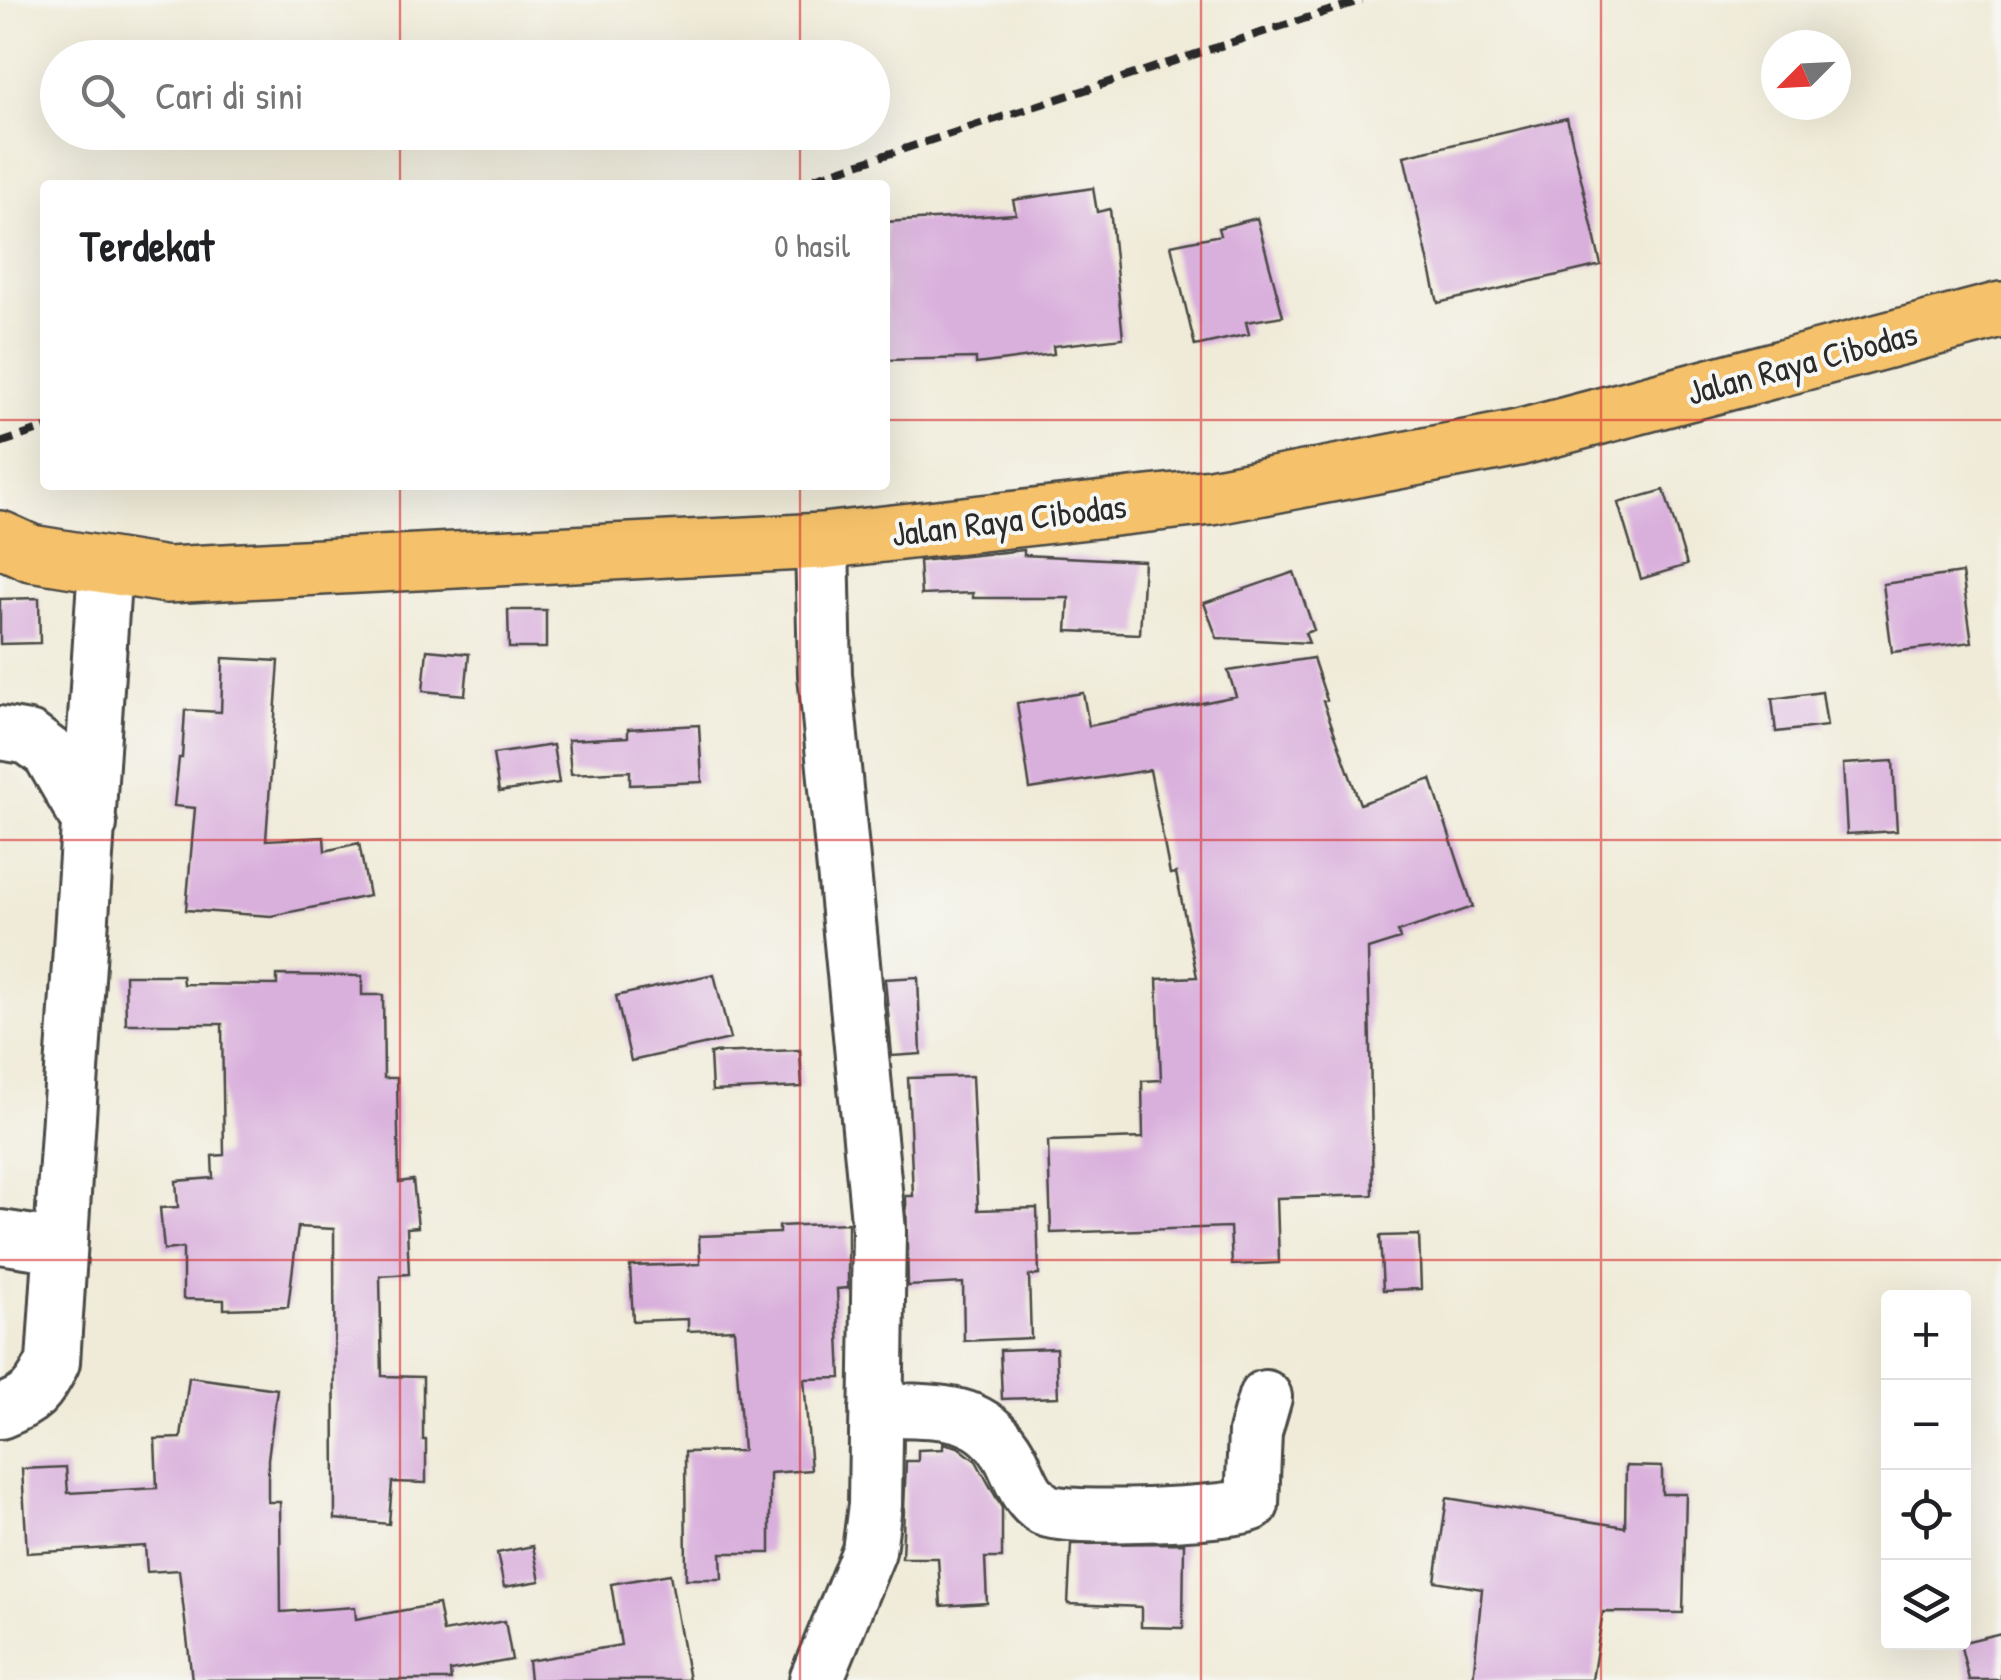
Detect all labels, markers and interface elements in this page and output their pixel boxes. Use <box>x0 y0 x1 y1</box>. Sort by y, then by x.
north arrow <box>1761 30 1851 120</box>
search box <box>40 40 890 150</box>
icon: search <box>75 68 130 123</box>
text: Cari di sini <box>155 69 304 121</box>
text: Terdekat <box>80 217 214 274</box>
text: 0 hasil <box>774 224 850 267</box>
street label: Jalan Raya Cibodas <box>1682 309 1922 416</box>
street label: Jalan Raya Cibodas <box>889 482 1129 557</box>
map controls <box>1881 1290 1971 1650</box>
button: + <box>1881 1290 1971 1380</box>
button: − <box>1881 1380 1971 1470</box>
button: locate <box>1881 1470 1971 1560</box>
button: layers <box>1881 1560 1971 1650</box>

